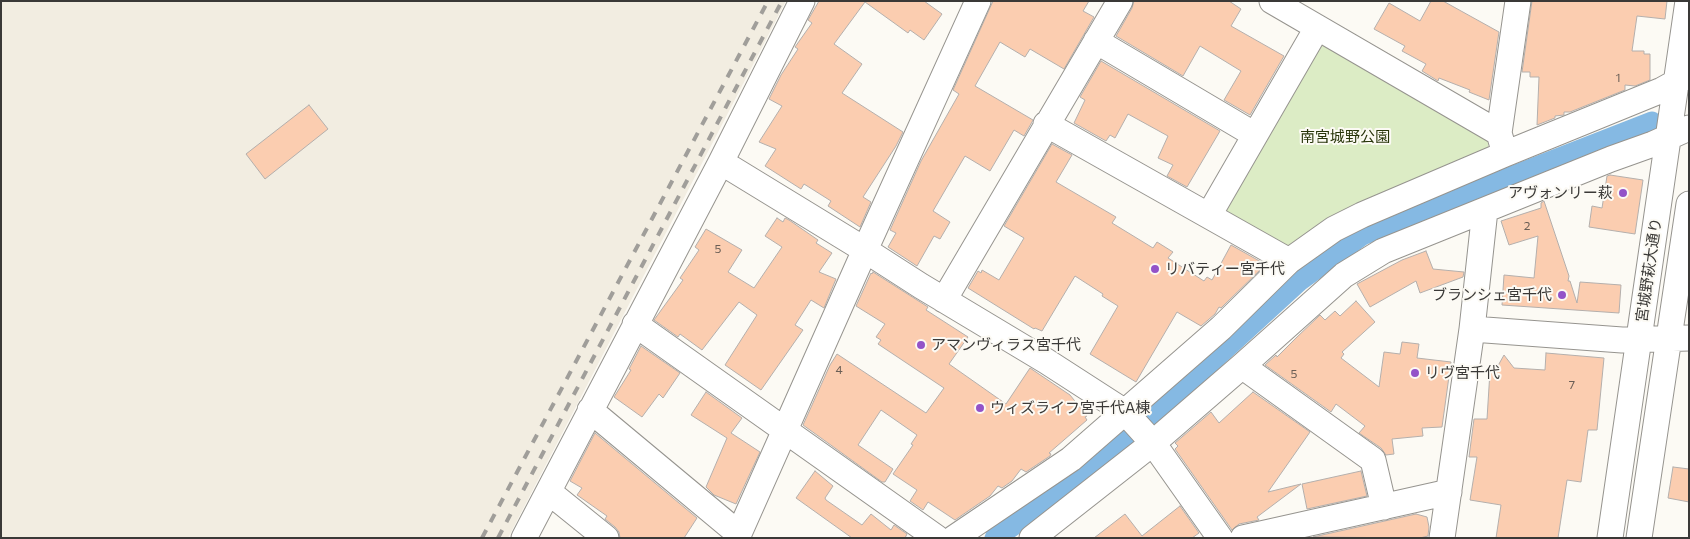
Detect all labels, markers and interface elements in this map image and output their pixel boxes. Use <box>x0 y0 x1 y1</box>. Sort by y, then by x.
house number: 1 <box>1615 71 1621 85</box>
park label: 南宮城野公園 <box>1300 128 1390 146</box>
place label: アヴォンリー萩 <box>1508 184 1613 202</box>
marker: アヴォンリー萩 <box>1617 187 1629 199</box>
street label: 宮城野萩大通り <box>1633 217 1665 323</box>
house number: 2 <box>1524 219 1530 233</box>
house number: 5 <box>715 242 721 256</box>
place label: リバティー宮千代 <box>1165 260 1285 278</box>
marker: リバティー宮千代 <box>1149 263 1161 275</box>
place label: ブランシェ宮千代 <box>1432 286 1552 304</box>
marker: ブランシェ宮千代 <box>1556 289 1568 301</box>
place label: アマンヴィラス宮千代 <box>931 336 1081 354</box>
marker: アマンヴィラス宮千代 <box>915 339 927 351</box>
house number: 4 <box>835 363 843 377</box>
place label: リヴ宮千代 <box>1425 364 1500 382</box>
house number: 5 <box>1291 367 1297 381</box>
marker: リヴ宮千代 <box>1409 367 1421 379</box>
house number: 7 <box>1569 378 1575 392</box>
place label: ウィズライフ宮千代A棟 <box>990 399 1150 417</box>
marker: ウィズライフ宮千代A棟 <box>974 402 986 414</box>

